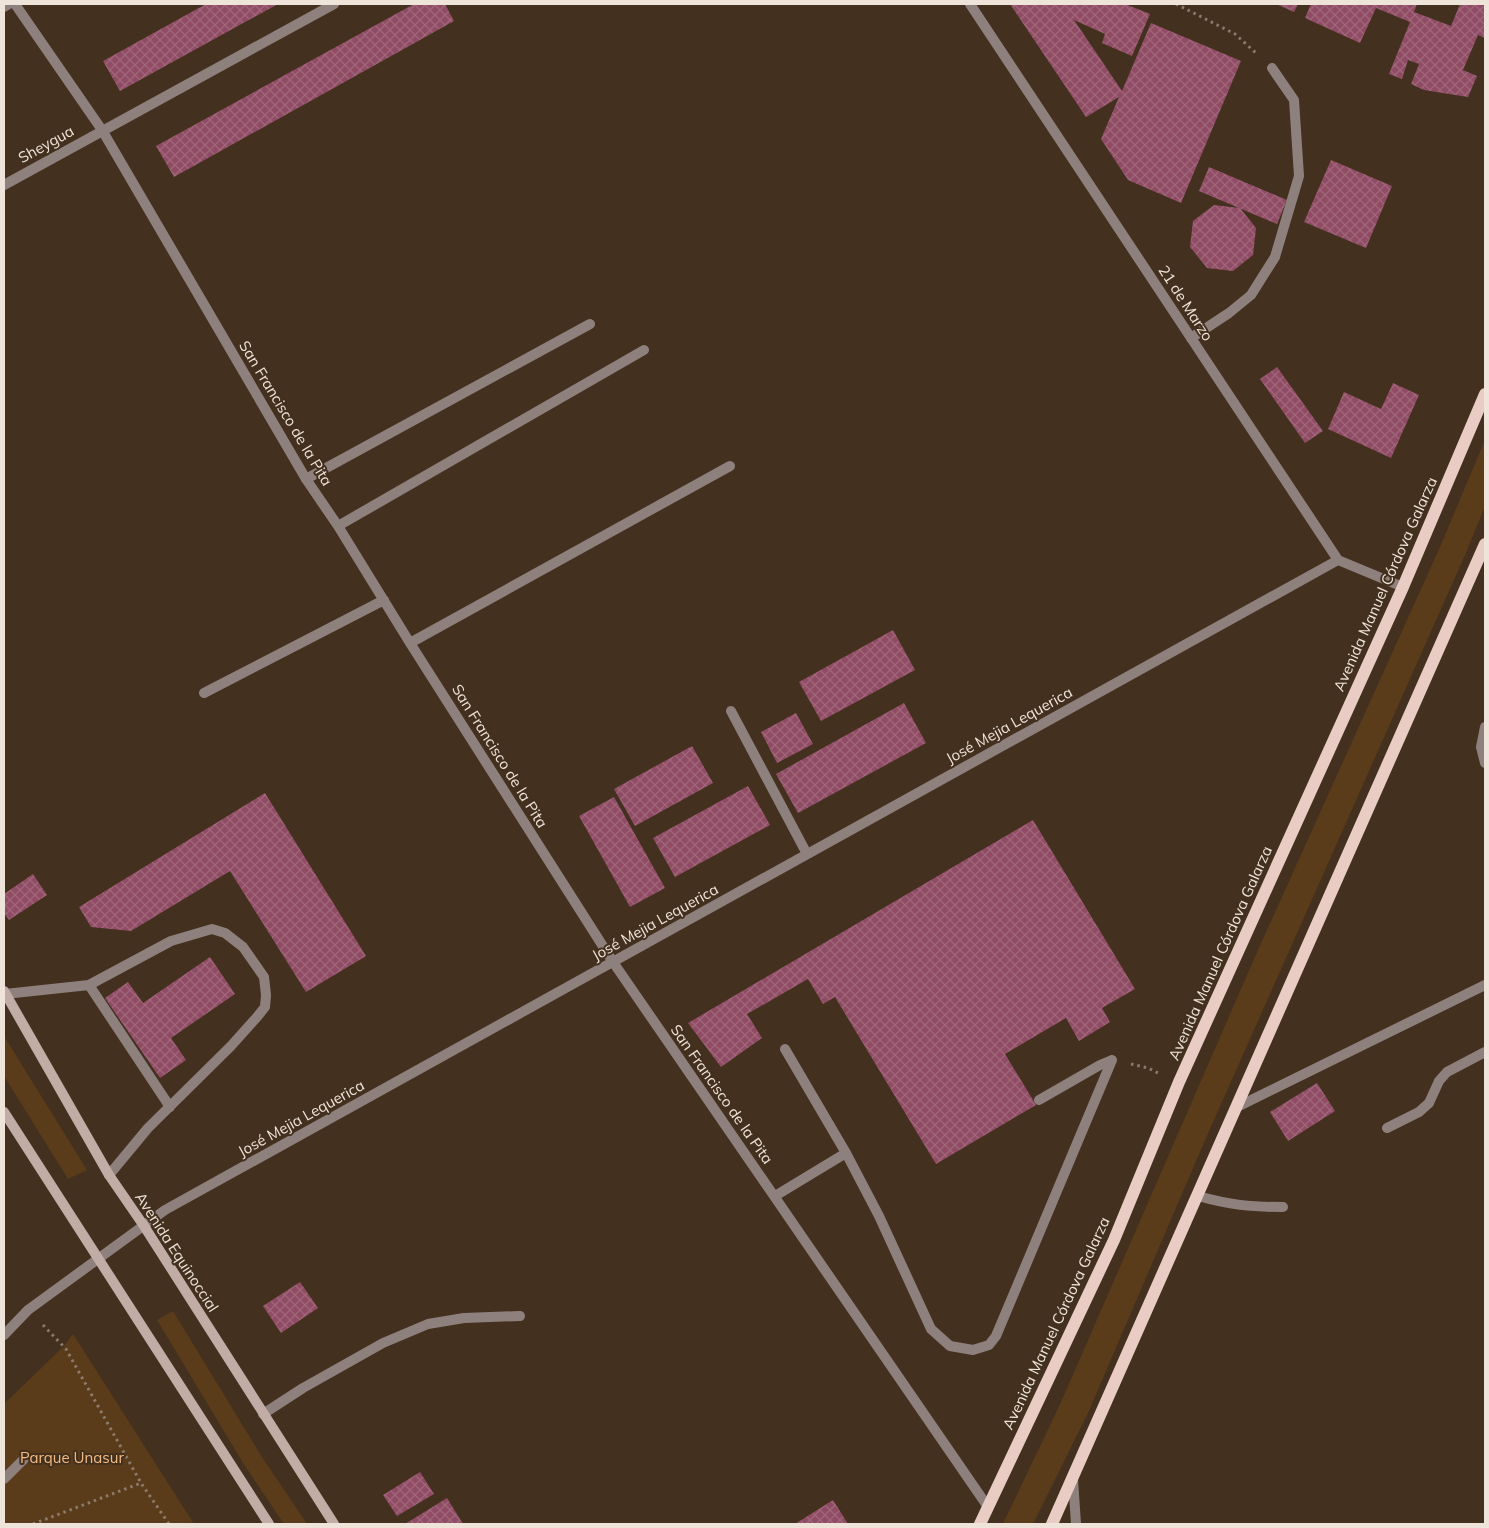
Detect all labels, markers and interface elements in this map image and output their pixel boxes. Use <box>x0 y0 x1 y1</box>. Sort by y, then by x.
street label: Sheygua <box>15 121 77 167</box>
street label: 21 de Marzo <box>1154 262 1218 344</box>
street label: San Francisco de la Pita <box>235 337 337 489</box>
street label: Avenida Manuel Córdova Galarza <box>1329 474 1441 694</box>
street label: San Francisco de la Pita <box>448 681 552 831</box>
street label: José Mejia Lequerica <box>942 682 1076 768</box>
street label: Avenida Manuel Córdova Galarza <box>1164 843 1276 1063</box>
street label: José Mejia Lequerica <box>588 879 722 965</box>
street label: San Francisco de la Pita <box>667 1021 777 1167</box>
street label: José Mejia Lequerica <box>234 1075 368 1161</box>
street label: Avenida Equinoccial <box>131 1188 223 1316</box>
street label: Avenida Manuel Córdova Galarza <box>998 1214 1114 1432</box>
park label: Parque Unasur <box>20 1448 124 1467</box>

